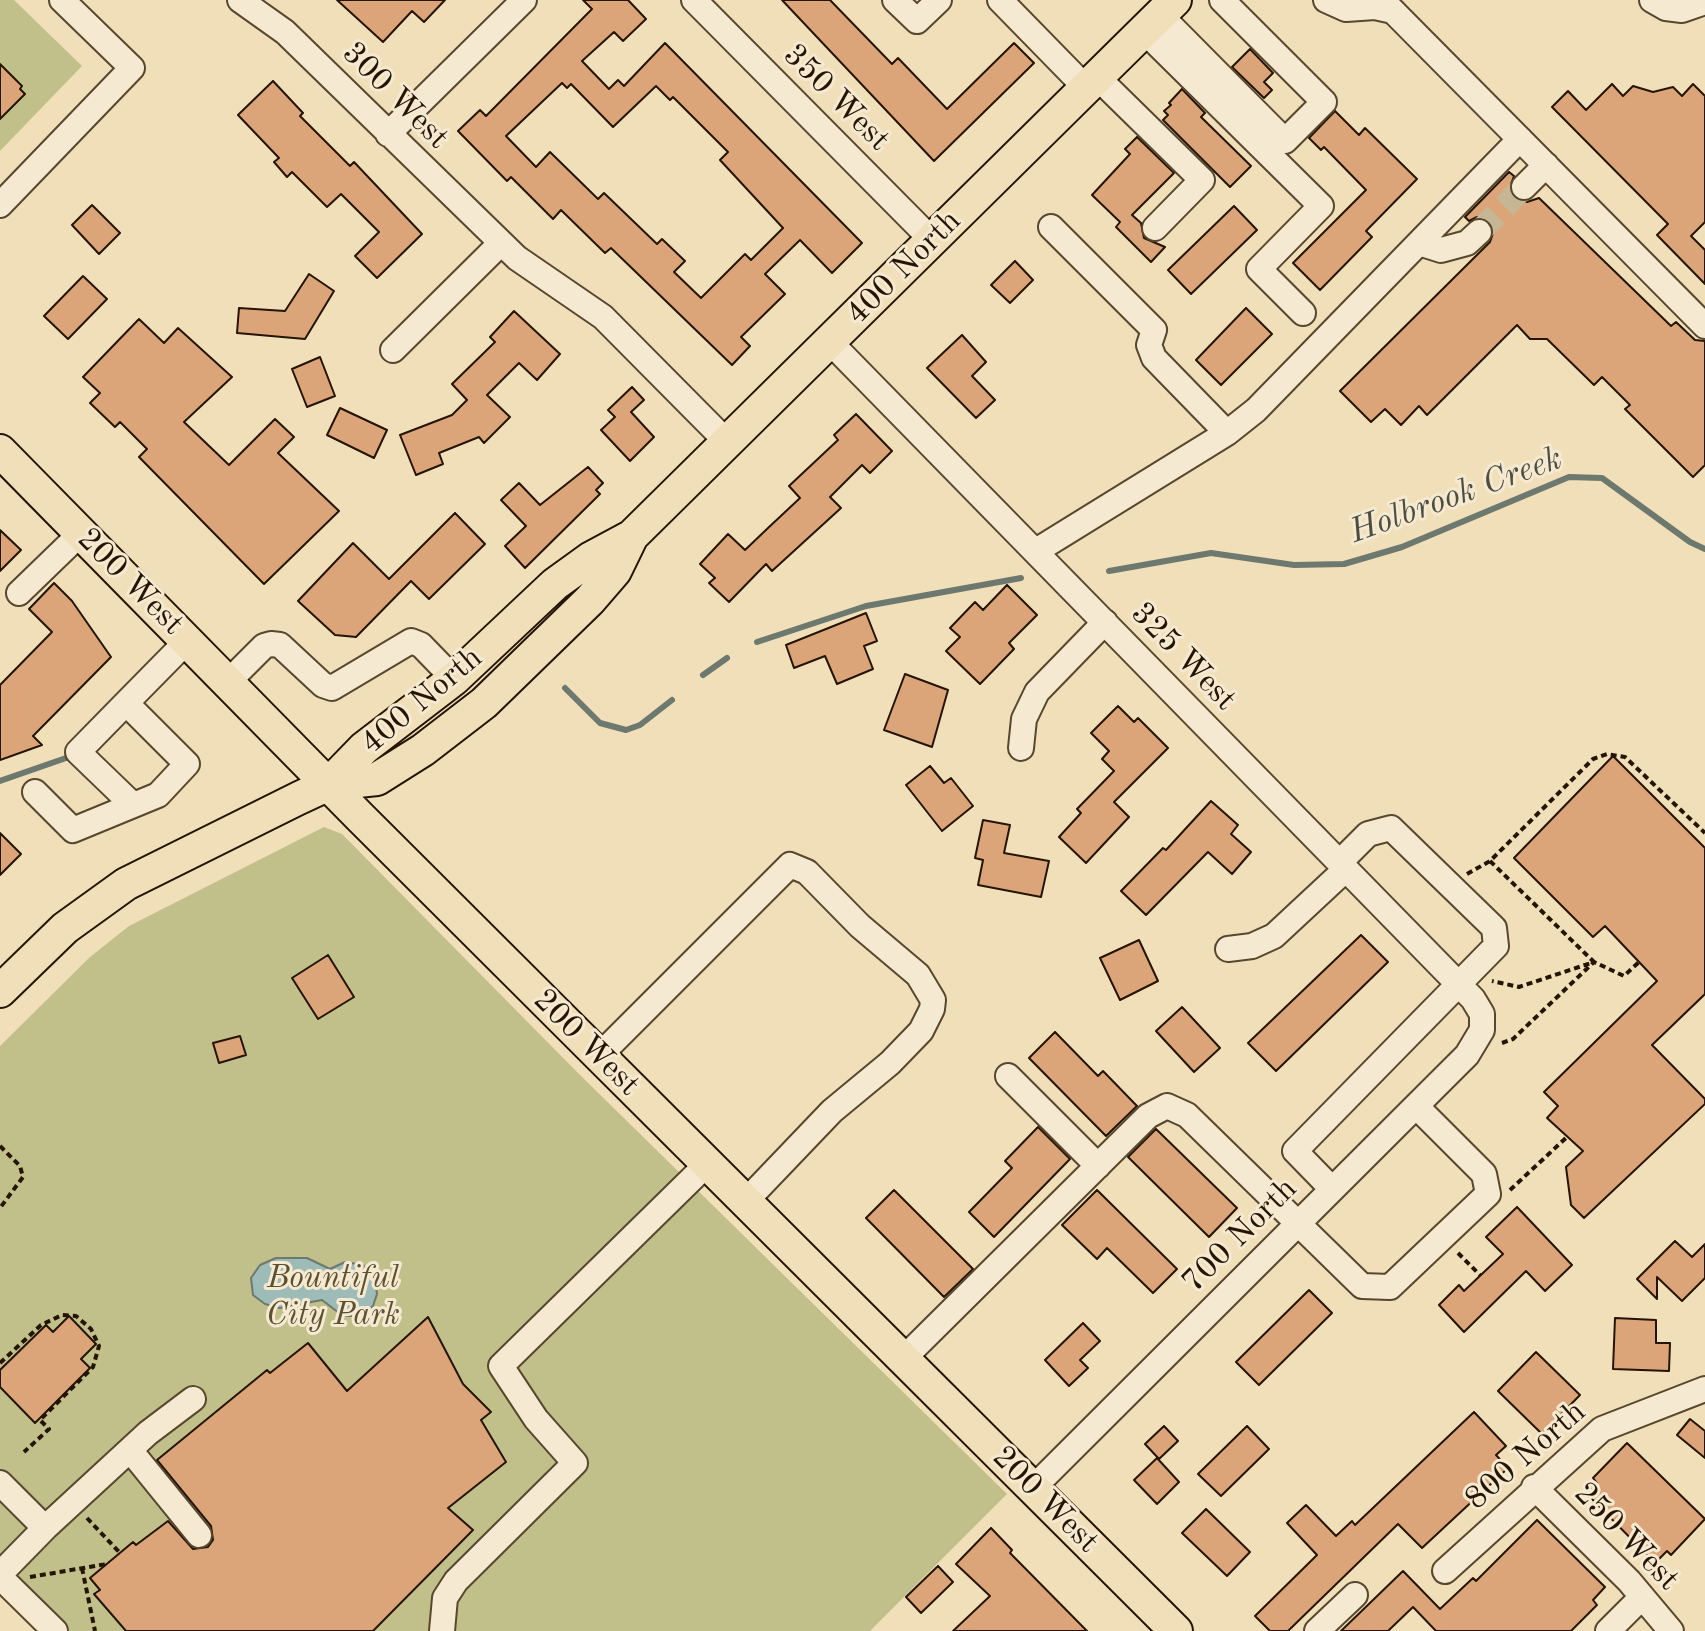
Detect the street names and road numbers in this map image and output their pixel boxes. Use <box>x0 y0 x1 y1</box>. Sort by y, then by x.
street label: 300 West <box>333 34 457 158</box>
street label: 350 West <box>774 36 898 160</box>
street label: 400 North <box>838 202 970 334</box>
street label: 200 West <box>68 520 192 644</box>
street label: 325 West <box>1122 595 1244 719</box>
street label: 400 North <box>353 639 491 763</box>
street label: 200 West <box>524 981 648 1105</box>
street label: 700 North <box>1174 1170 1306 1302</box>
street label: 800 North <box>1458 1393 1594 1519</box>
street label: 200 West <box>983 1438 1107 1562</box>
street label: 250 West <box>1565 1475 1687 1599</box>

